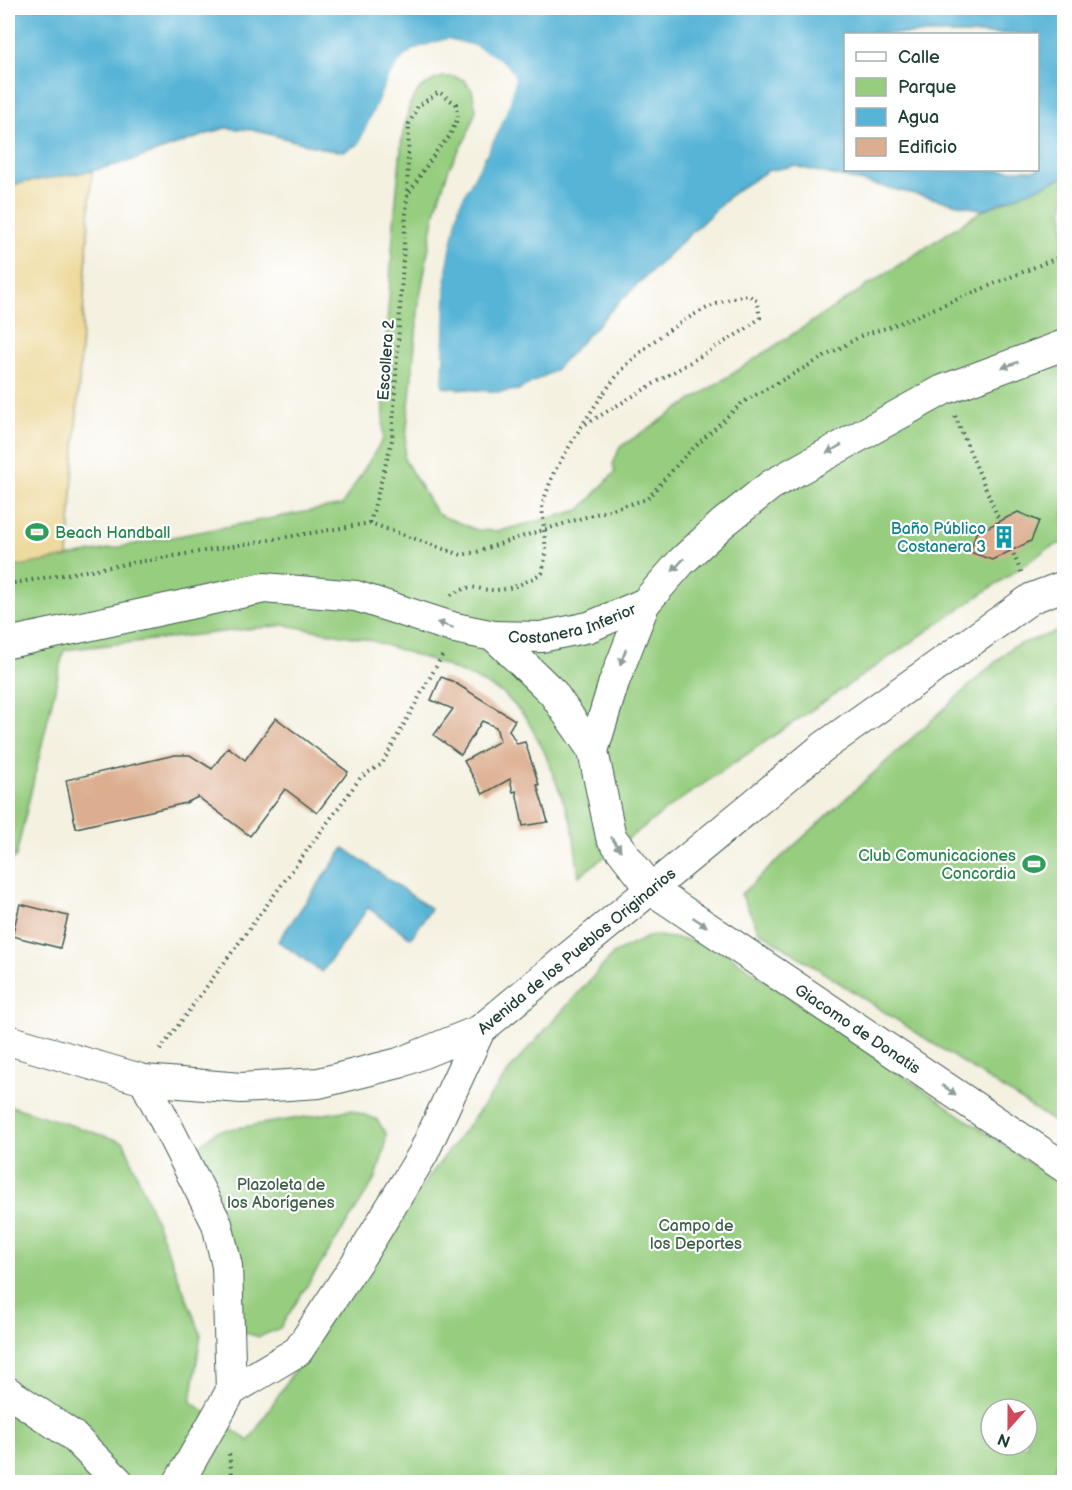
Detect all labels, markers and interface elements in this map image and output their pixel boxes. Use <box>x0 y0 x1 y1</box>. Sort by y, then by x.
legend <box>844 33 1039 171</box>
text: Calle <box>898 47 940 68</box>
text: Parque <box>898 77 956 98</box>
text: Agua <box>898 107 939 128</box>
text: Edificio <box>898 137 957 158</box>
street label: Escollera 2 <box>374 319 399 401</box>
one-way arrow <box>1001 361 1019 370</box>
one-way arrow <box>826 444 843 454</box>
sports icon: Beach Handball <box>24 519 50 545</box>
place label: Baño Público Costanera 3 <box>891 520 986 557</box>
place label: Beach Handball <box>55 524 170 543</box>
building icon: Baño Público Costanera 3 <box>991 524 1017 550</box>
one-way arrow <box>672 557 686 571</box>
street label: Costanera Inferior <box>508 600 639 648</box>
one-way arrow <box>436 619 454 629</box>
one-way arrow <box>618 649 628 667</box>
one-way arrow <box>610 835 622 851</box>
place label: Club Comunicaciones Concordia <box>858 847 1016 884</box>
sports icon: Club Comunicaciones Concordia <box>1021 851 1047 877</box>
street label: Avenida de los Pueblos Originarios <box>474 864 680 1039</box>
one-way arrow <box>692 916 708 927</box>
street label: Giacomo de Donatis <box>791 981 924 1079</box>
one-way arrow <box>941 1084 957 1095</box>
park label: Plazoleta de los Aborígenes <box>227 1176 335 1213</box>
park label: Campo de los Deportes <box>650 1217 742 1254</box>
north arrow <box>979 1397 1039 1457</box>
text: N <box>995 1429 1013 1451</box>

